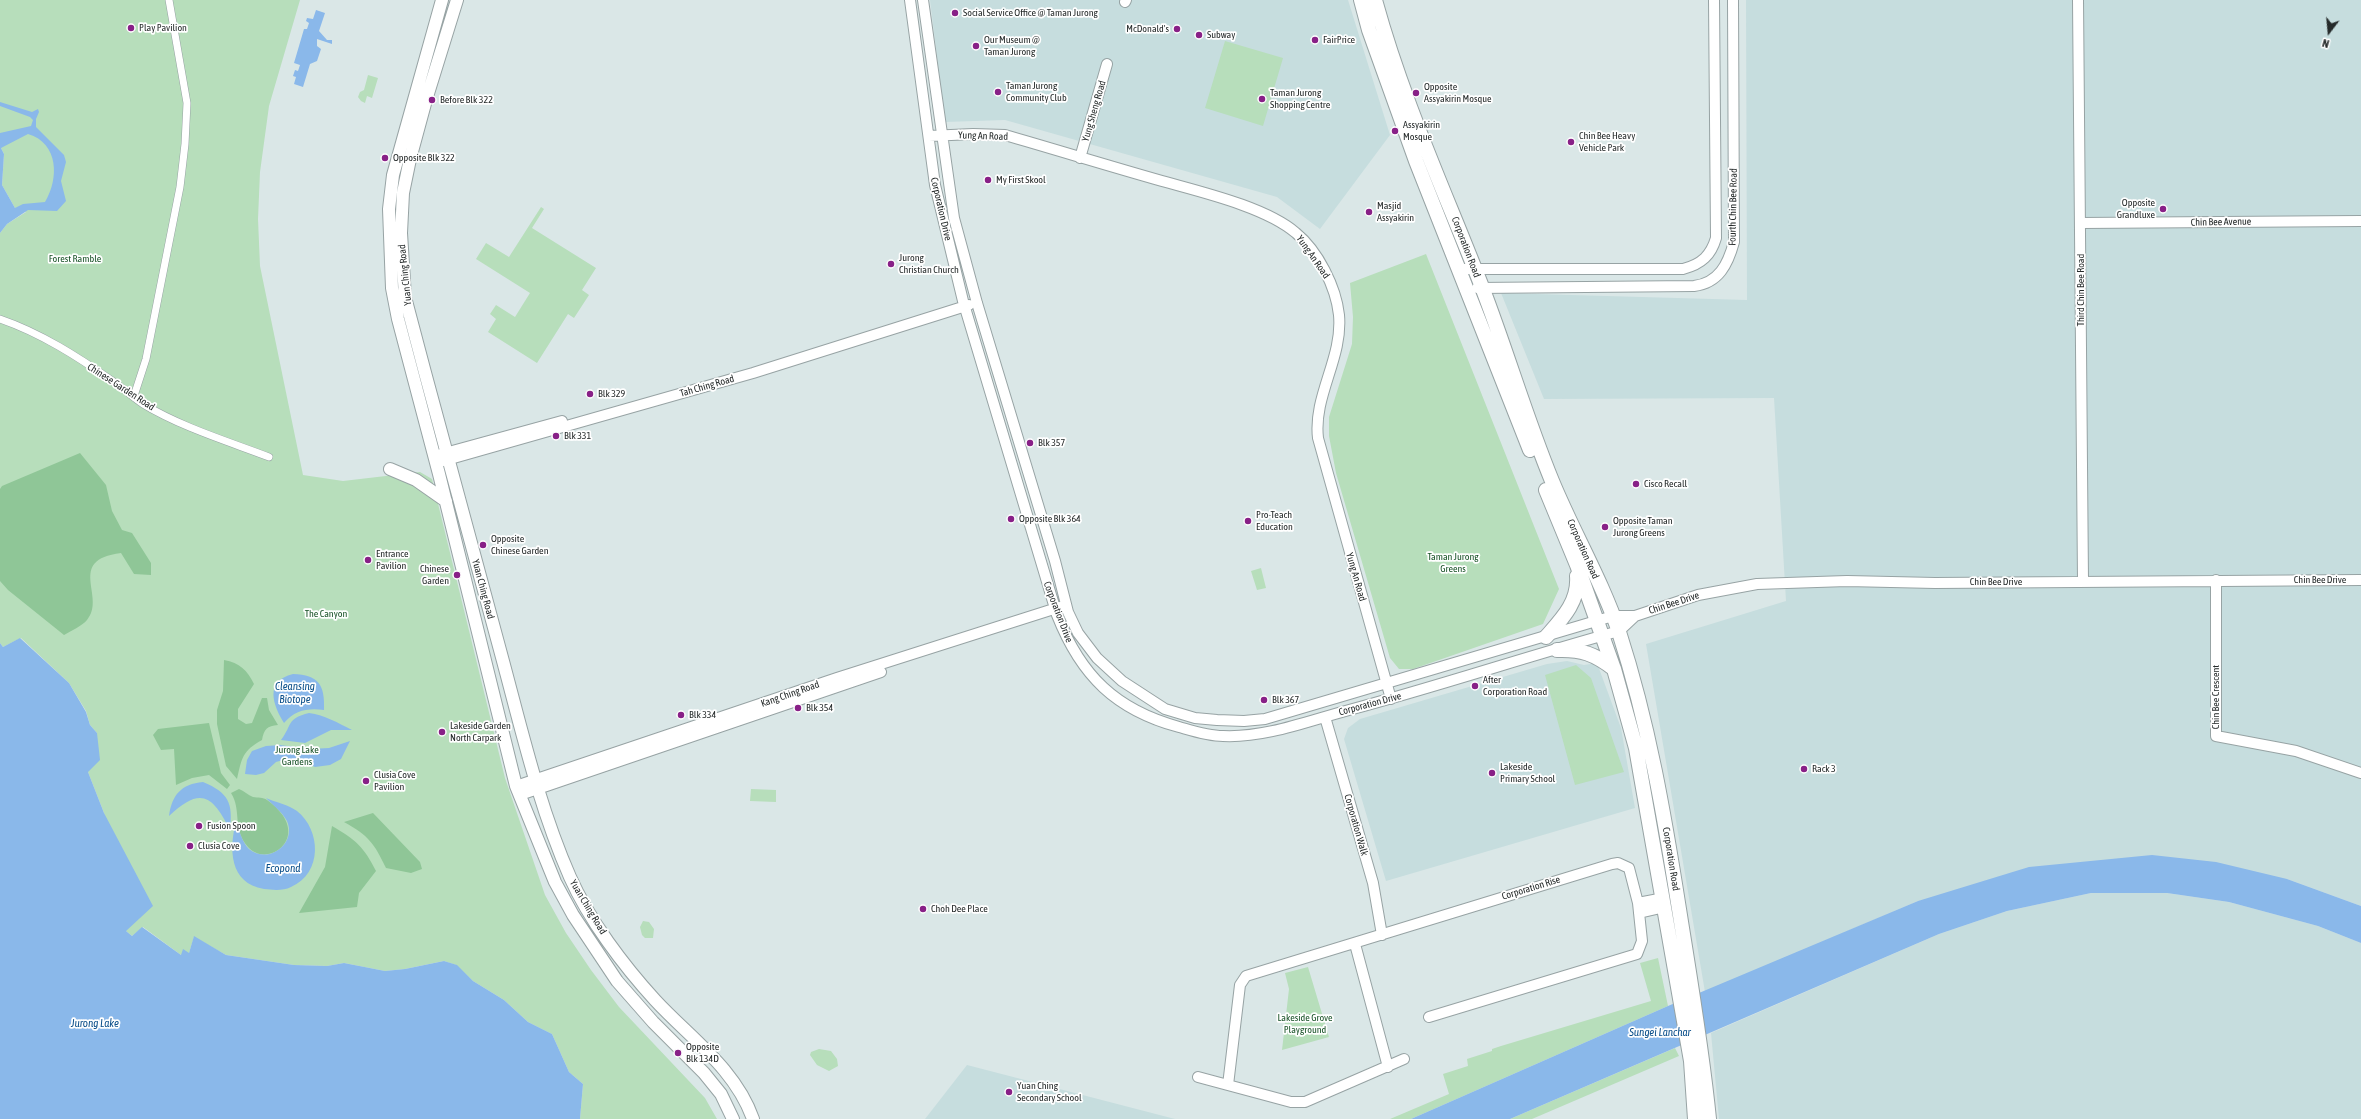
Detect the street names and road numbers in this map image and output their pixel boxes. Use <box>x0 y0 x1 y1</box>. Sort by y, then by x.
street label: Yung Sheng Road <box>1080 79 1108 143</box>
street label: Yung An Road <box>958 129 1008 143</box>
street label: Fourth Chin Bee Road <box>1726 168 1740 246</box>
street label: Corporation Drive <box>928 176 954 242</box>
street label: Corporation Road <box>1449 215 1483 279</box>
street label: Chin Bee Avenue <box>2191 215 2251 229</box>
street label: Yung An Road <box>1294 233 1332 281</box>
street label: Yuan Ching Road <box>396 244 414 306</box>
street label: Third Chin Bee Road <box>2075 254 2087 326</box>
street label: Chinese Garden Road <box>85 361 157 413</box>
street label: Tah Ching Road <box>679 373 735 399</box>
street label: Corporation Road <box>1564 517 1602 581</box>
street label: Yung An Road <box>1343 551 1369 603</box>
street label: Yuan Ching Road <box>469 558 497 620</box>
street label: Chin Bee Drive <box>2294 574 2346 586</box>
street label: Chin Bee Drive <box>1970 576 2022 588</box>
street label: Corporation Drive <box>1041 580 1075 644</box>
street label: Chin Bee Drive <box>1647 589 1701 617</box>
street label: Chin Bee Crescent <box>2210 665 2222 729</box>
street label: Kang Ching Road <box>759 678 821 710</box>
street label: Corporation Drive <box>1337 690 1403 718</box>
street label: Corporation Walk <box>1341 793 1371 857</box>
street label: Corporation Road <box>1660 826 1682 892</box>
street label: Corporation Rise <box>1500 873 1562 903</box>
street label: Yuan Ching Road <box>567 878 609 936</box>

